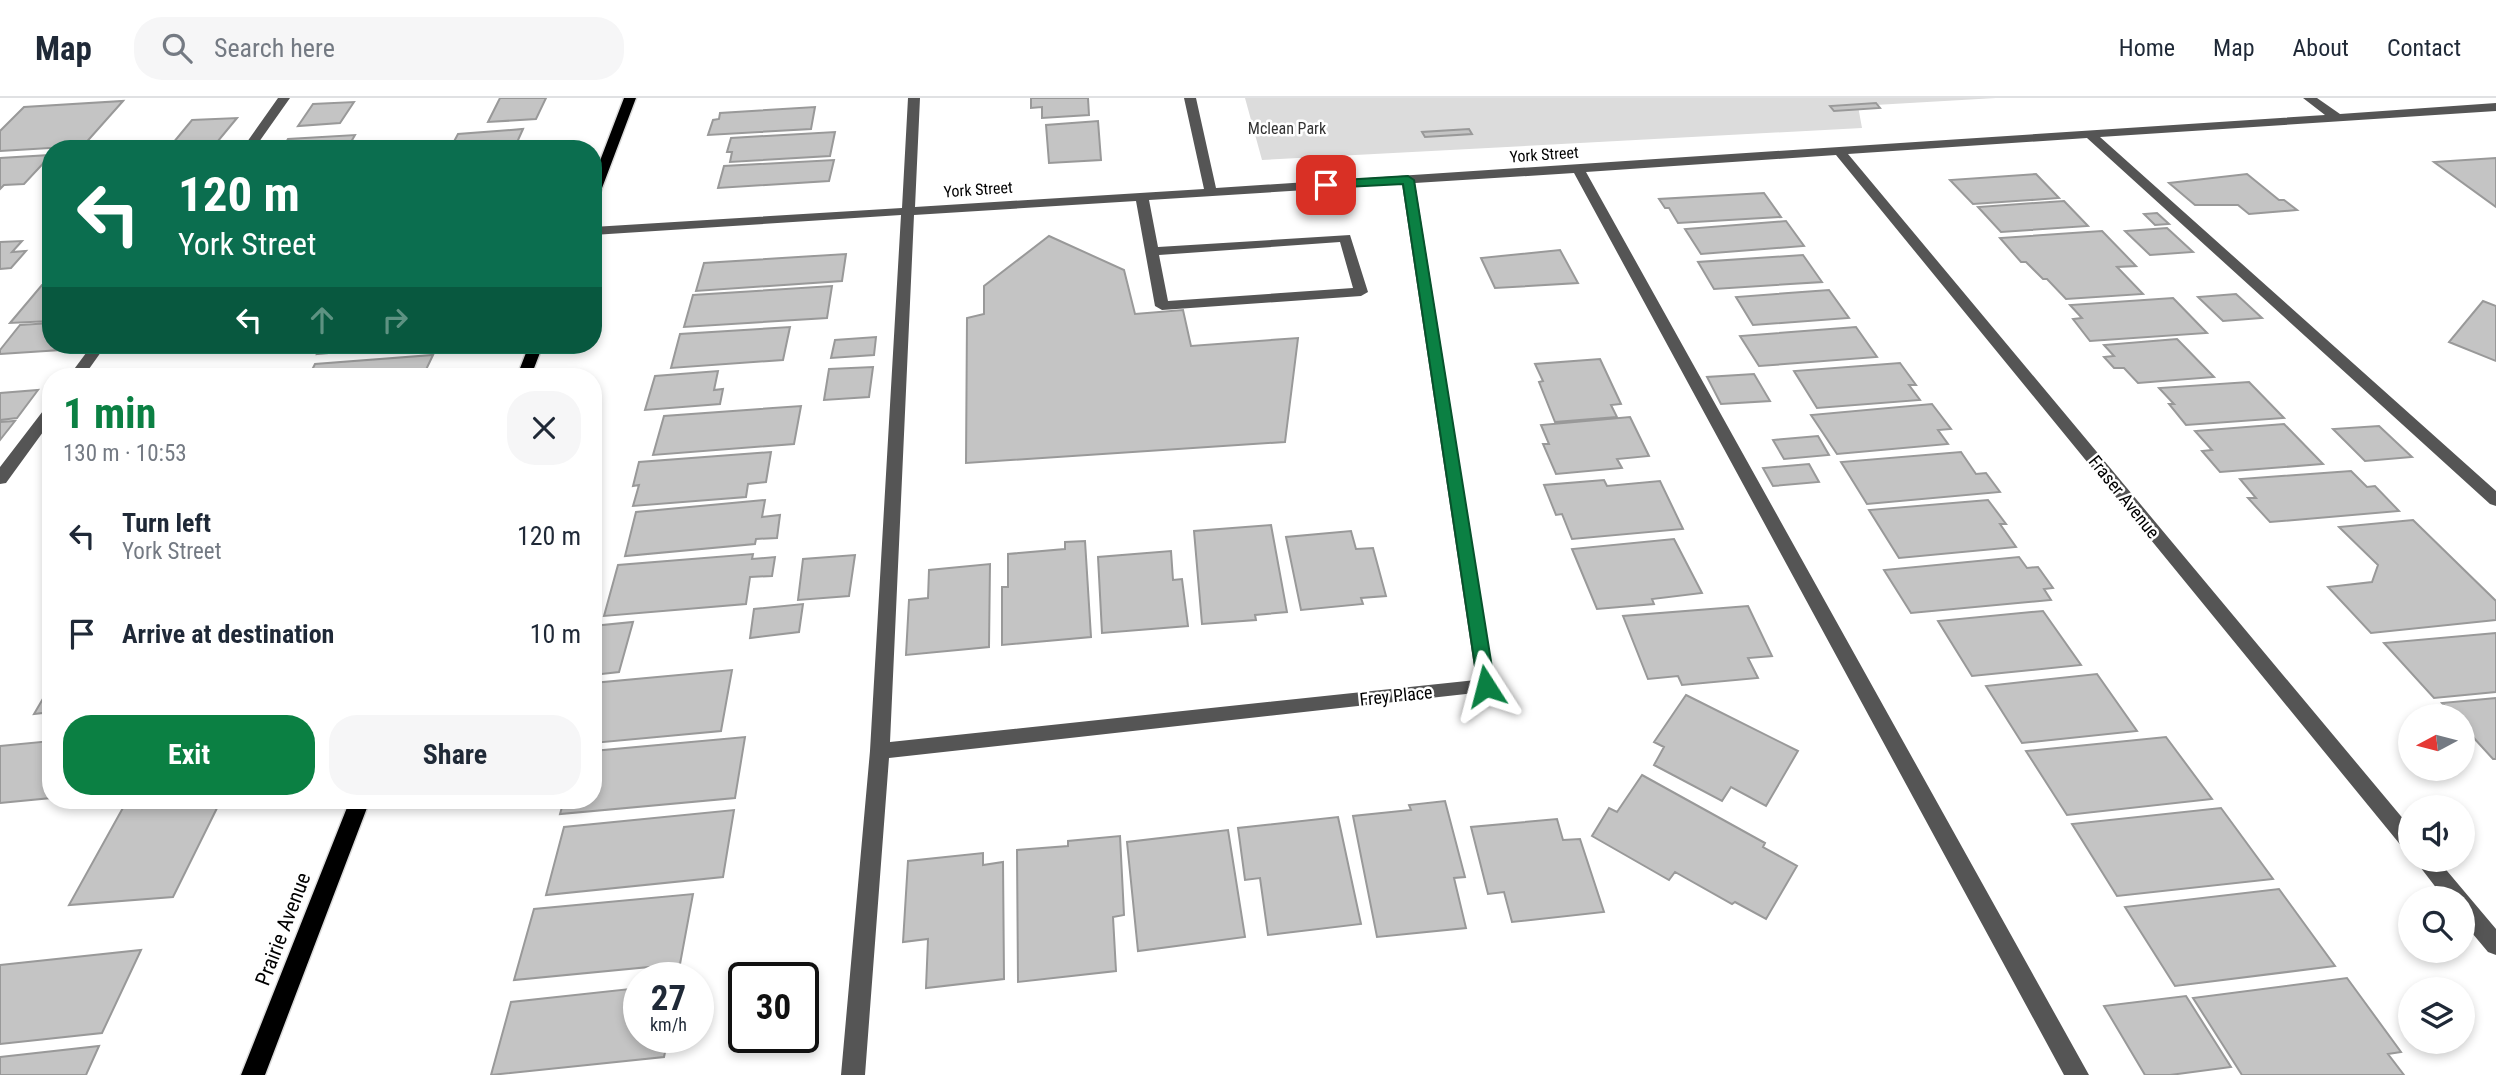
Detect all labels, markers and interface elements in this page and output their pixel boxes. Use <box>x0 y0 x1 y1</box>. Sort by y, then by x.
search box <box>134 17 624 80</box>
text: Map <box>35 29 92 68</box>
icon: search <box>158 29 196 67</box>
text: Search here <box>214 33 335 63</box>
text: Home <box>2119 34 2175 62</box>
text: Map <box>2213 34 2255 62</box>
text: About <box>2293 34 2349 62</box>
text: Contact <box>2387 34 2461 62</box>
park label: Mclean Park <box>1248 119 1327 138</box>
street label: York Street <box>1509 143 1579 166</box>
pin <box>1296 155 1356 215</box>
text: 120 m <box>178 166 300 223</box>
icon: arrive <box>1307 166 1345 204</box>
icon: left <box>63 168 154 259</box>
street label: York Street <box>943 178 1013 201</box>
text: York Street <box>178 225 316 263</box>
icon: left <box>230 301 268 339</box>
icon: ahead <box>303 301 341 339</box>
icon: right <box>376 301 414 339</box>
text: 1 min <box>63 389 156 438</box>
button: close <box>507 391 581 465</box>
text: 130 m · 10:53 <box>63 440 187 467</box>
street label: Fraser Avenue <box>2085 451 2164 542</box>
text: Turn left <box>122 508 211 538</box>
icon: left <box>63 517 101 555</box>
text: 120 m <box>517 521 581 551</box>
text: York Street <box>122 538 221 565</box>
icon: arrive <box>63 615 101 653</box>
text: Arrive at destination <box>122 619 334 649</box>
text: 10 m <box>530 619 581 649</box>
position arrow <box>1449 649 1523 723</box>
street label: Frey Place <box>1358 681 1433 710</box>
north arrow <box>2398 704 2474 780</box>
map controls <box>2398 704 2475 1054</box>
button: Exit <box>63 715 315 795</box>
button: Share <box>329 715 581 795</box>
button: sound <box>2398 795 2475 872</box>
street label: Prairie Avenue <box>251 869 316 989</box>
button: search <box>2398 886 2475 963</box>
speed limit sign: 30 <box>728 962 819 1053</box>
button: layers <box>2398 977 2475 1054</box>
text: 27 <box>651 978 686 1019</box>
text: km/h <box>650 1014 687 1035</box>

